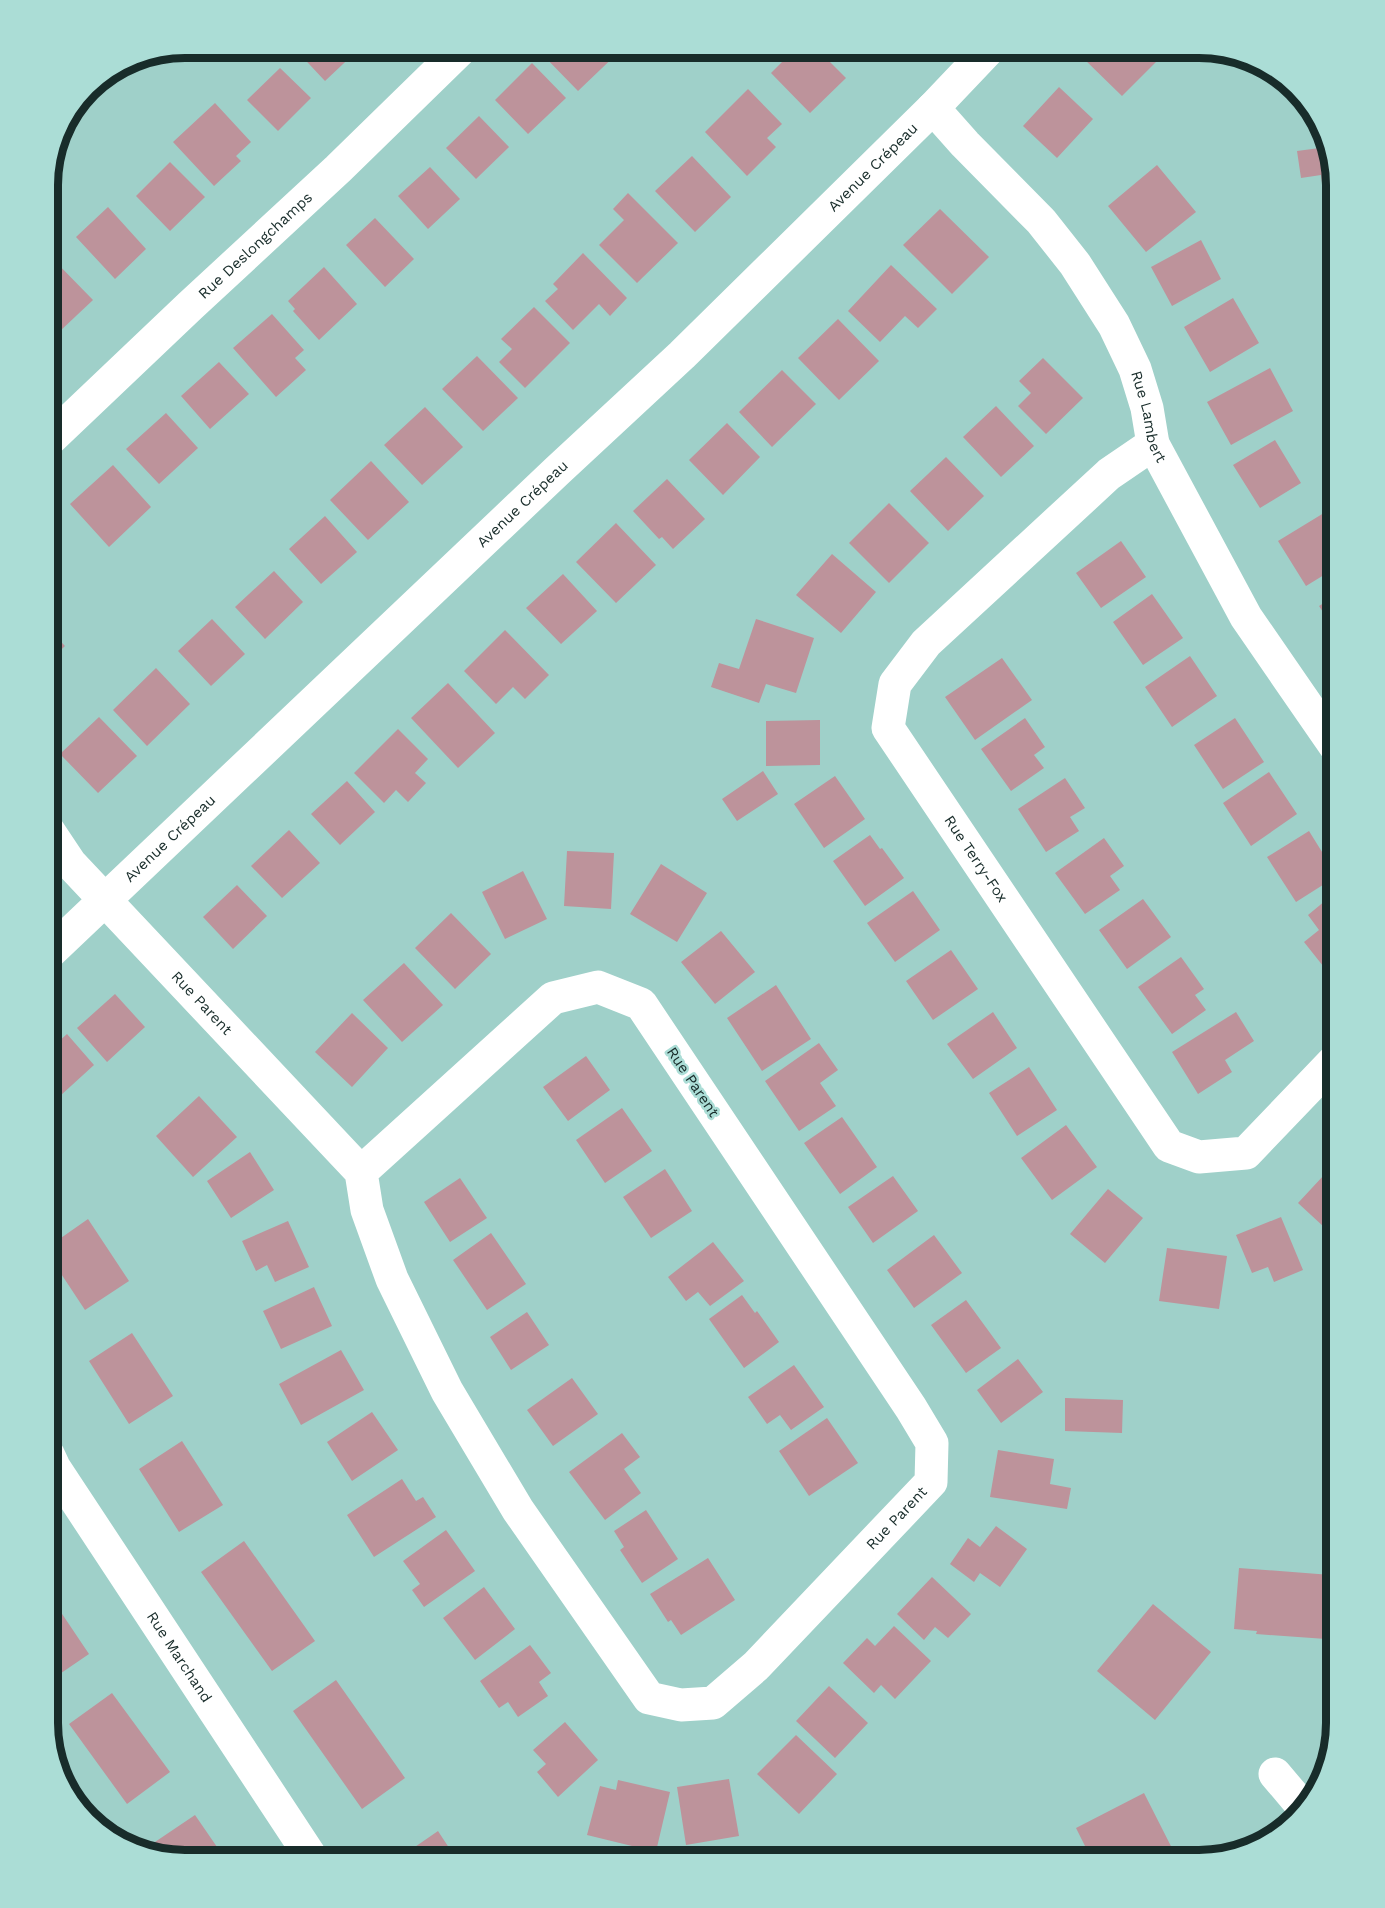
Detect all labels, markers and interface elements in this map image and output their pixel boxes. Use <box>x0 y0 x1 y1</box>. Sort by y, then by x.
street label: Avenue Crépeau <box>824 119 922 215</box>
street label: Rue Deslongchamps <box>195 188 316 303</box>
street label: Rue Lambert <box>1127 369 1171 466</box>
street label: Avenue Crépeau <box>473 456 572 551</box>
street label: Avenue Crépeau <box>121 791 219 886</box>
street label: Rue Terry-Fox <box>940 812 1012 906</box>
street label: Rue Parent <box>168 968 237 1039</box>
street label: Rue Parent <box>663 1044 723 1121</box>
street label: Rue Parent <box>862 1482 931 1554</box>
street label: Rue Marchand <box>143 1608 216 1706</box>

